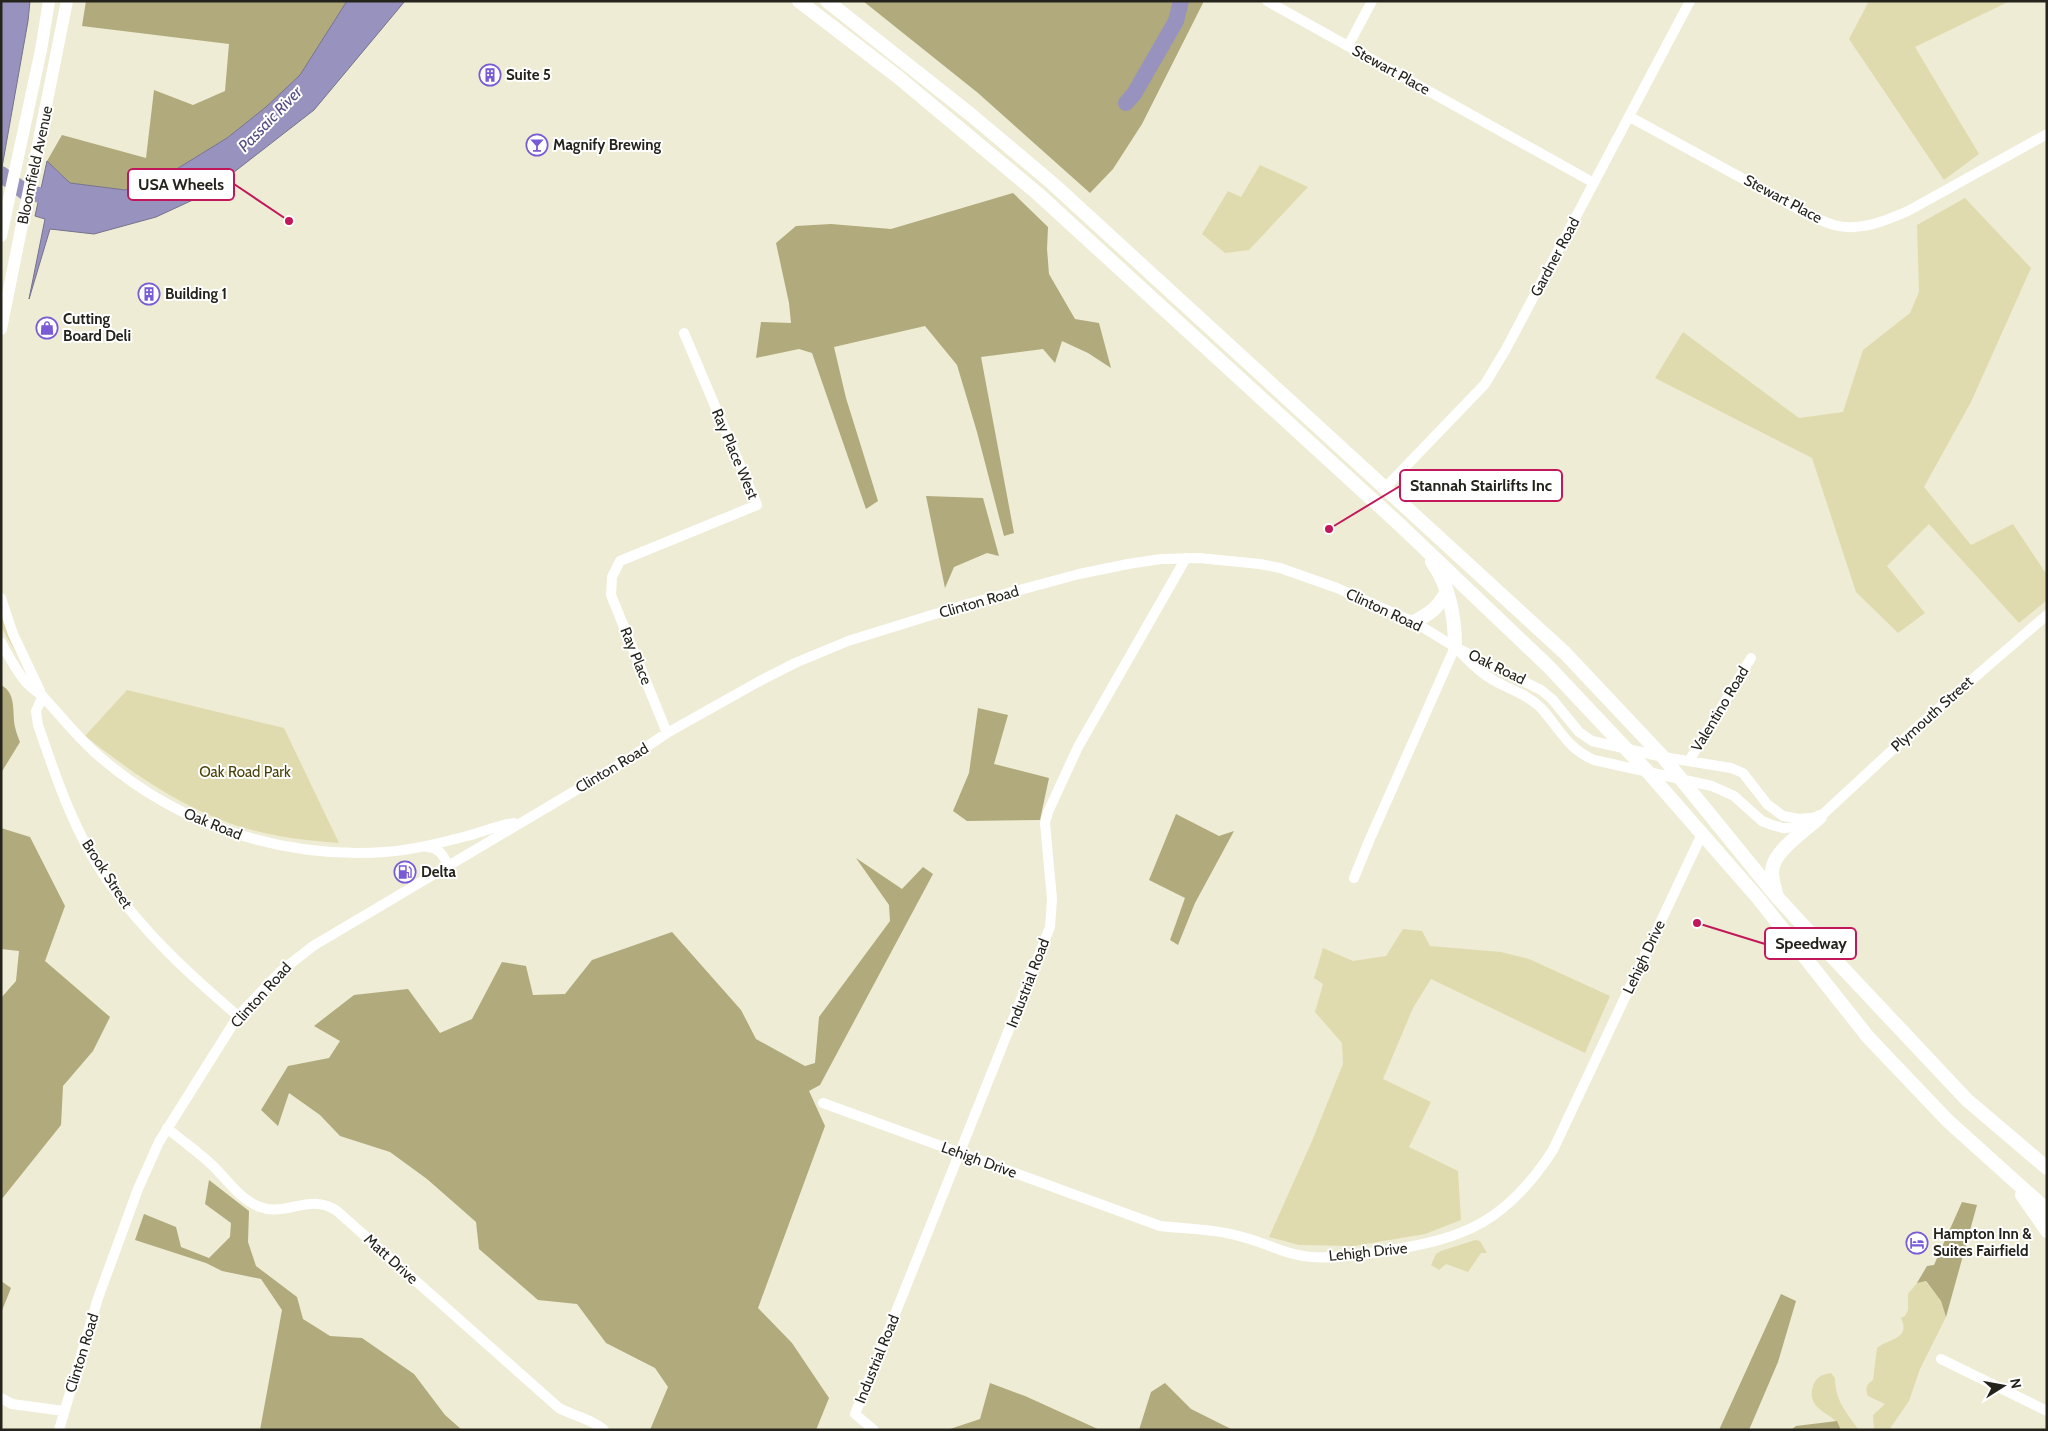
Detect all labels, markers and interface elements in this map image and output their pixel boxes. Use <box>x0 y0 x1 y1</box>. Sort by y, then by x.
street label: Stewart Place <box>1349 41 1433 99</box>
building icon: Suite 5 <box>478 63 502 87</box>
place label: Suite 5 <box>506 66 551 84</box>
water label: Passaic River <box>234 82 306 155</box>
street label: Bloomfield Avenue <box>14 104 56 226</box>
bar icon: Magnify Brewing <box>525 133 549 157</box>
place label: Magnify Brewing <box>553 136 661 154</box>
callout: USA Wheels <box>128 169 234 200</box>
street label: Stewart Place <box>1741 171 1825 227</box>
text: USA Wheels <box>138 175 224 194</box>
street label: Gardner Road <box>1527 214 1583 300</box>
building icon: Building 1 <box>137 282 161 306</box>
place label: Building 1 <box>165 285 227 303</box>
place label: Cutting Board Deli <box>63 310 131 345</box>
shop icon: Cutting Board Deli <box>35 316 59 340</box>
street label: Ray Place West <box>708 406 762 502</box>
callout: Stannah Stairlifts Inc <box>1400 470 1562 501</box>
text: Stannah Stairlifts Inc <box>1410 476 1552 495</box>
street label: Clinton Road <box>937 582 1021 622</box>
street label: Clinton Road <box>1343 585 1425 635</box>
street label: Ray Place <box>616 625 656 688</box>
street label: Oak Road <box>1466 645 1528 689</box>
street label: Valentino Road <box>1688 663 1752 755</box>
street label: Plymouth Street <box>1887 673 1977 755</box>
street label: Clinton Road <box>572 739 652 797</box>
park label: Oak Road Park <box>199 763 291 781</box>
street label: Oak Road <box>181 804 245 844</box>
street label: Brook Street <box>78 836 136 912</box>
fuel station icon: Delta <box>393 860 417 884</box>
place label: Delta <box>421 863 456 881</box>
street label: Lehigh Drive <box>1619 917 1669 997</box>
callout: Speedway <box>1765 928 1856 959</box>
text: Speedway <box>1775 934 1847 953</box>
street label: Industrial Road <box>1003 936 1053 1030</box>
street label: Clinton Road <box>227 959 295 1031</box>
street label: Lehigh Drive <box>939 1138 1019 1182</box>
place label: Hampton Inn & Suites Fairfield <box>1933 1225 2032 1260</box>
street label: Matt Drive <box>360 1230 422 1288</box>
hotel icon: Hampton Inn & Suites Fairfield <box>1905 1231 1929 1255</box>
street label: Lehigh Drive <box>1328 1239 1409 1265</box>
street label: Clinton Road <box>61 1311 103 1395</box>
street label: Industrial Road <box>851 1312 903 1406</box>
north arrow <box>1978 1361 2028 1411</box>
text: N <box>2006 1377 2026 1390</box>

